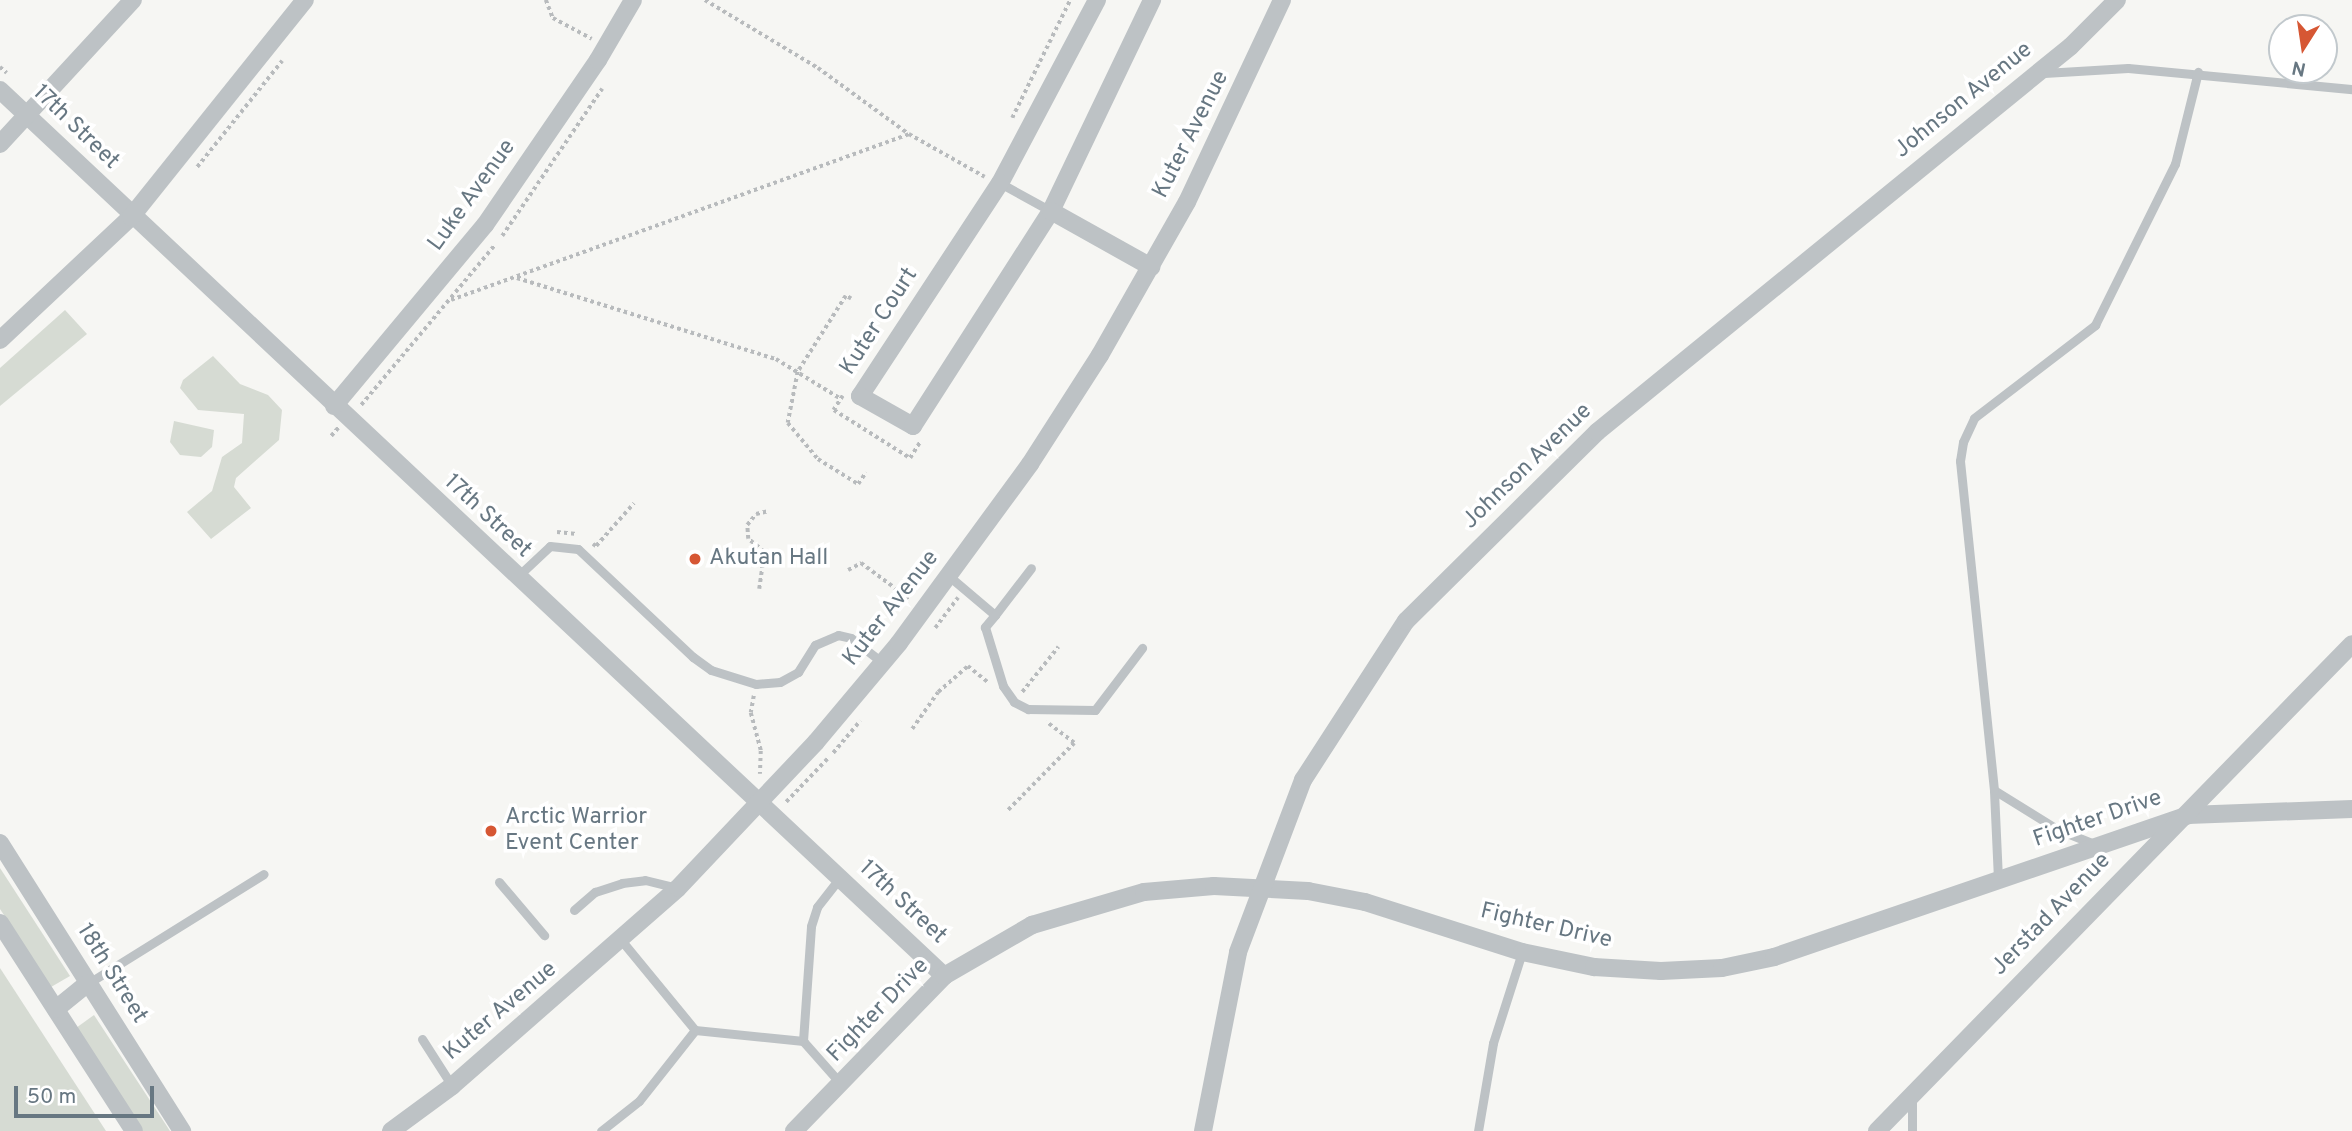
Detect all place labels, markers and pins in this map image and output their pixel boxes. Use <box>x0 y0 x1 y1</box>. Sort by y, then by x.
place label: Akutan Hall <box>709 545 828 573</box>
marker: Akutan Hall <box>687 551 703 567</box>
place label: Arctic Warrior Event Center <box>505 804 648 858</box>
marker: Arctic Warrior Event Center <box>483 823 499 839</box>

